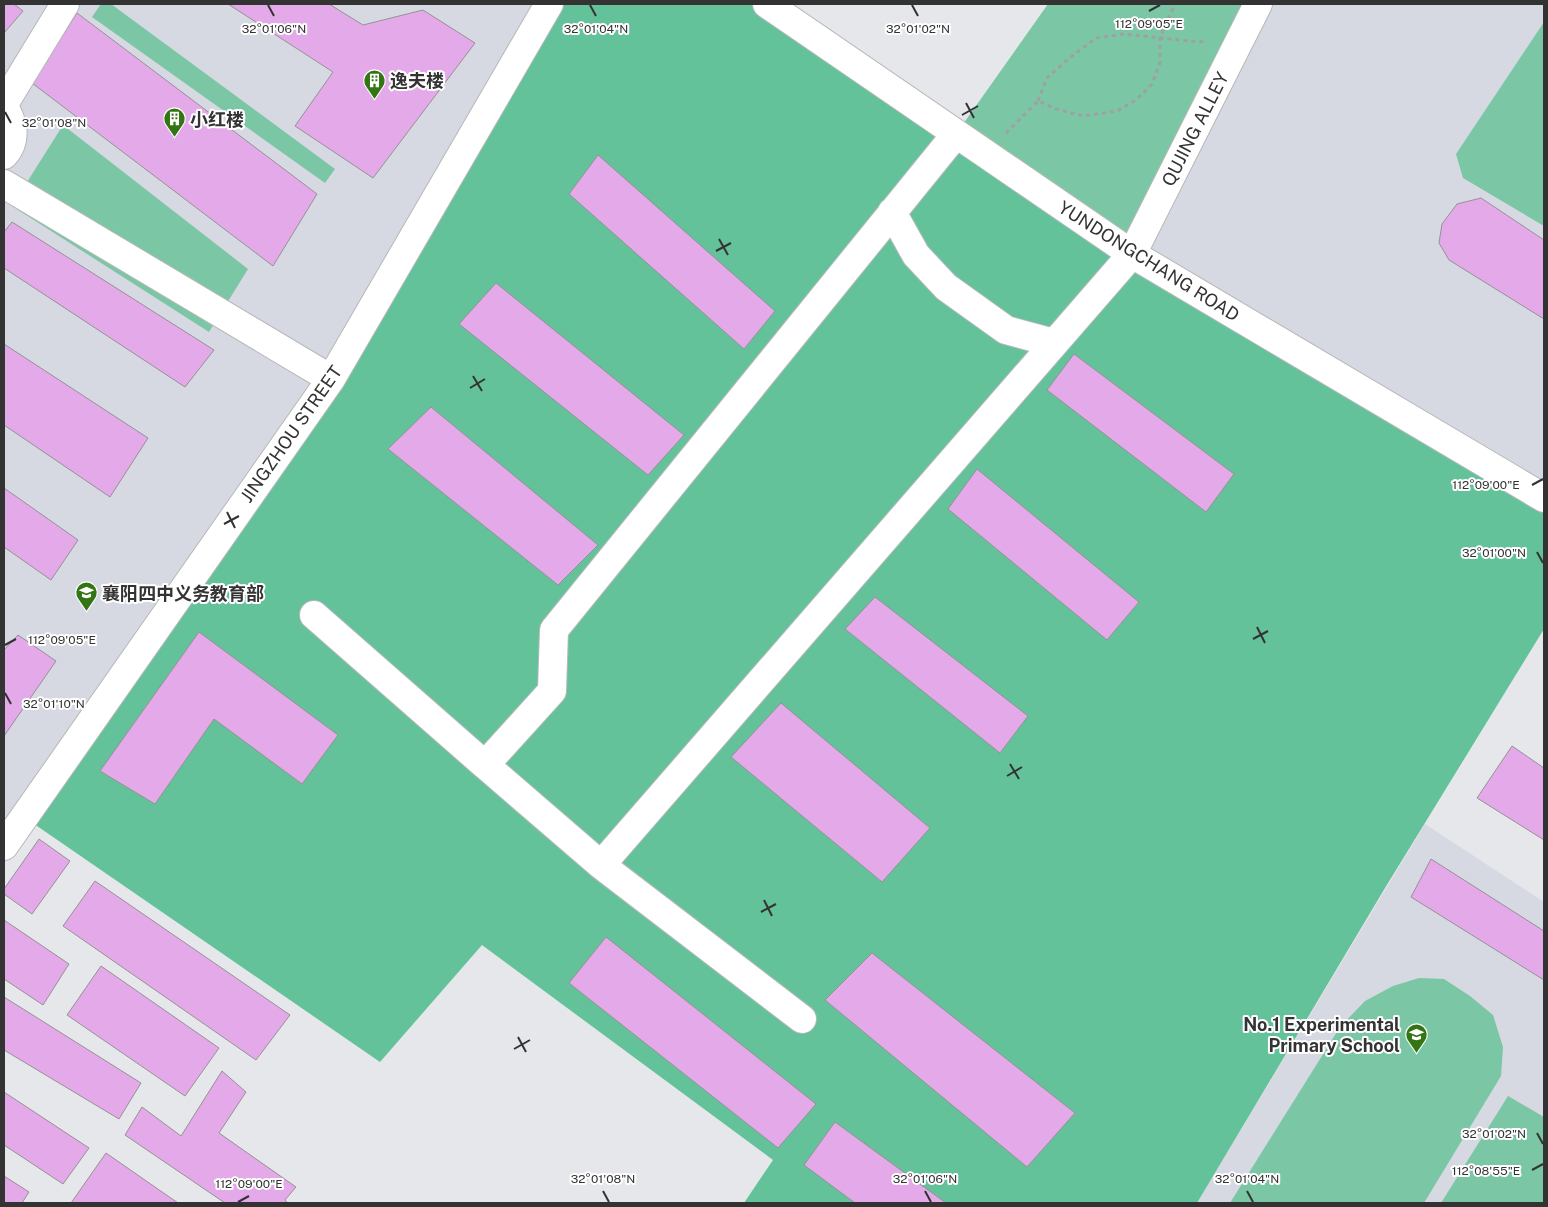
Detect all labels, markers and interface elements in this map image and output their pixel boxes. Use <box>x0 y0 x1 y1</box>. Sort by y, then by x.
text: 112°09'05"E <box>1115 17 1183 31</box>
text: 32°01'06"N <box>242 22 306 36</box>
text: 32°01'04"N <box>564 22 628 36</box>
text: 32°01'02"N <box>886 22 950 36</box>
building icon: 逸夫楼 <box>362 68 386 99</box>
street label: QUJING ALLEY <box>1157 68 1233 189</box>
place label: 逸夫楼 <box>390 70 444 91</box>
building icon: 小红楼 <box>162 107 186 138</box>
place label: 小红楼 <box>190 109 244 130</box>
text: 32°01'08"N <box>22 116 86 130</box>
street label: YUNDONGCHANG ROAD <box>1055 197 1243 325</box>
street label: JINGZHOU STREET <box>236 361 346 506</box>
text: 112°09'00"E <box>1452 478 1520 492</box>
text: 32°01'00"N <box>1462 546 1526 560</box>
school or university icon: 襄阳四中义务教育部 <box>74 581 98 612</box>
place label: 襄阳四中义务教育部 <box>102 583 264 604</box>
text: 112°09'05"E <box>28 633 96 647</box>
text: 32°01'10"N <box>23 697 85 711</box>
place label: No.1 Experimental Primary School <box>1243 1014 1400 1056</box>
school or university icon: No.1 Experimental Primary School <box>1404 1022 1428 1053</box>
text: 32°01'02"N <box>1462 1127 1526 1141</box>
text: 112°08'55"E <box>1452 1164 1520 1178</box>
text: 32°01'08"N <box>571 1172 635 1186</box>
text: 32°01'06"N <box>893 1172 957 1186</box>
text: 32°01'04"N <box>1215 1172 1279 1186</box>
text: 112°09'00"E <box>215 1177 283 1191</box>

